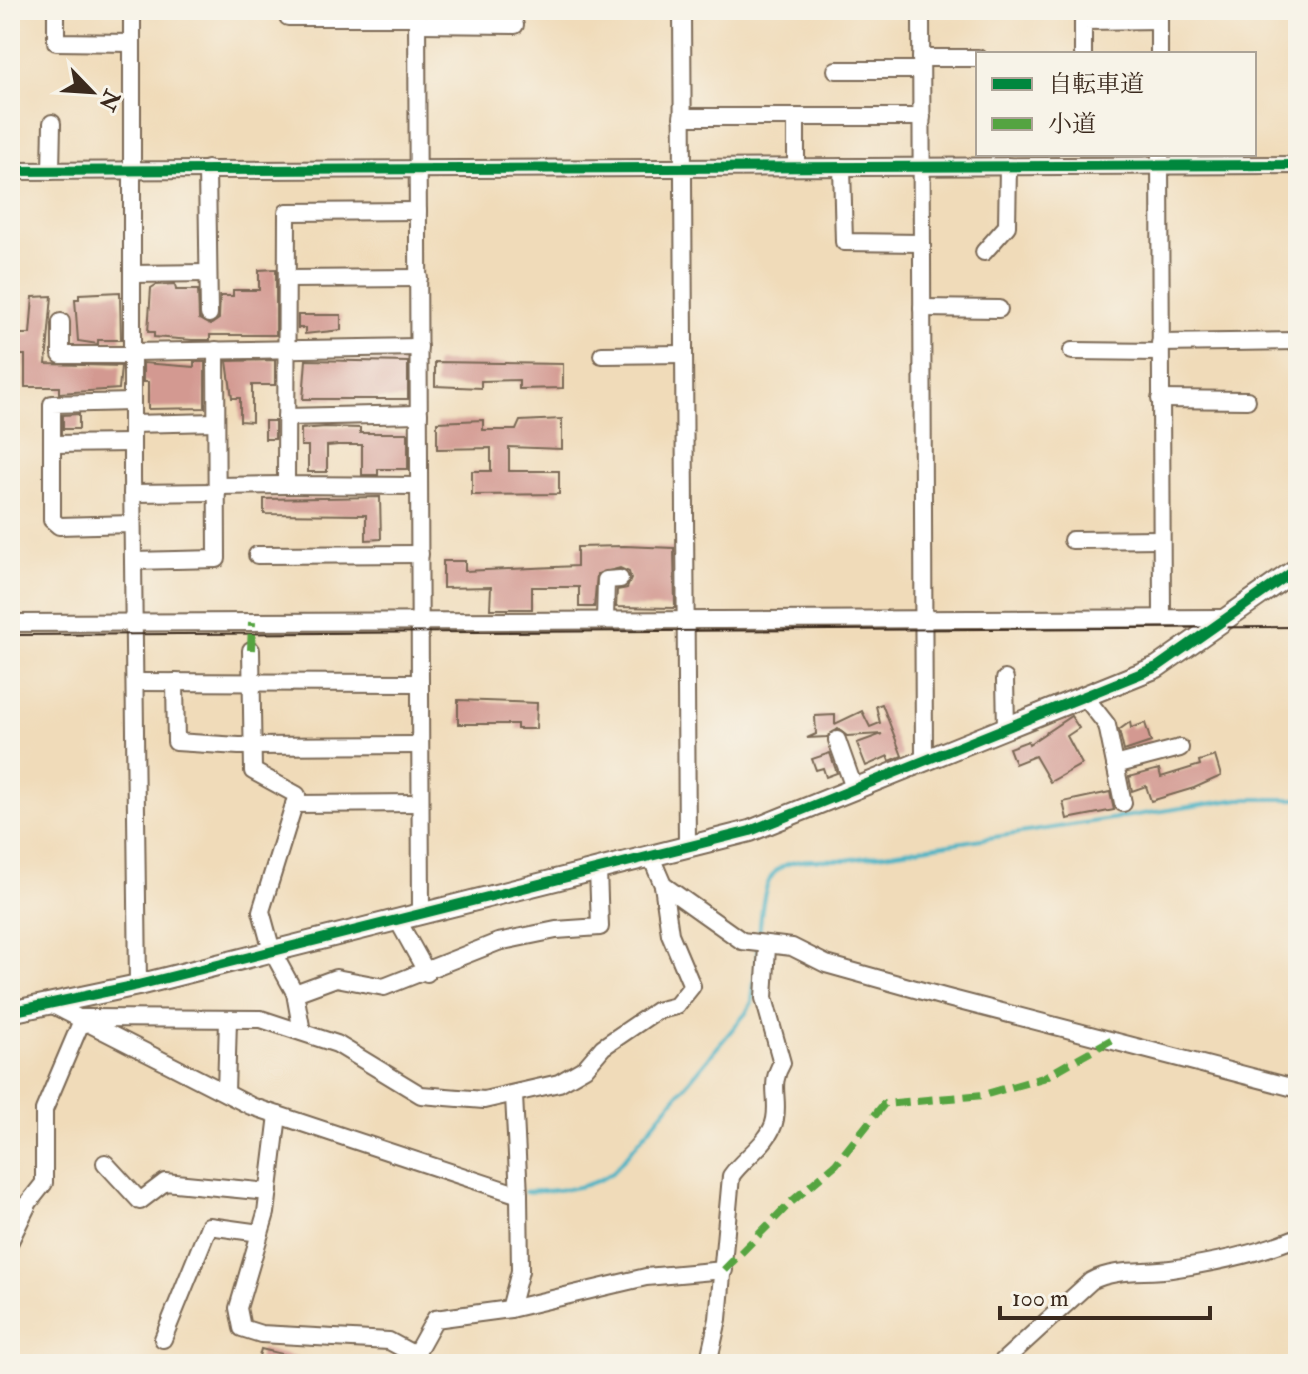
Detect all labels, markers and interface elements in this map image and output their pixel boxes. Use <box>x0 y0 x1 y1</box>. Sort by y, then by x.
north arrow <box>52 52 132 132</box>
legend <box>976 52 1256 156</box>
text: 自転車道 <box>1048 69 1144 100</box>
text: N <box>92 84 126 115</box>
text: 小道 <box>1048 109 1096 140</box>
scale bar <box>1000 1270 1210 1320</box>
text: 100 m <box>1012 1283 1069 1314</box>

